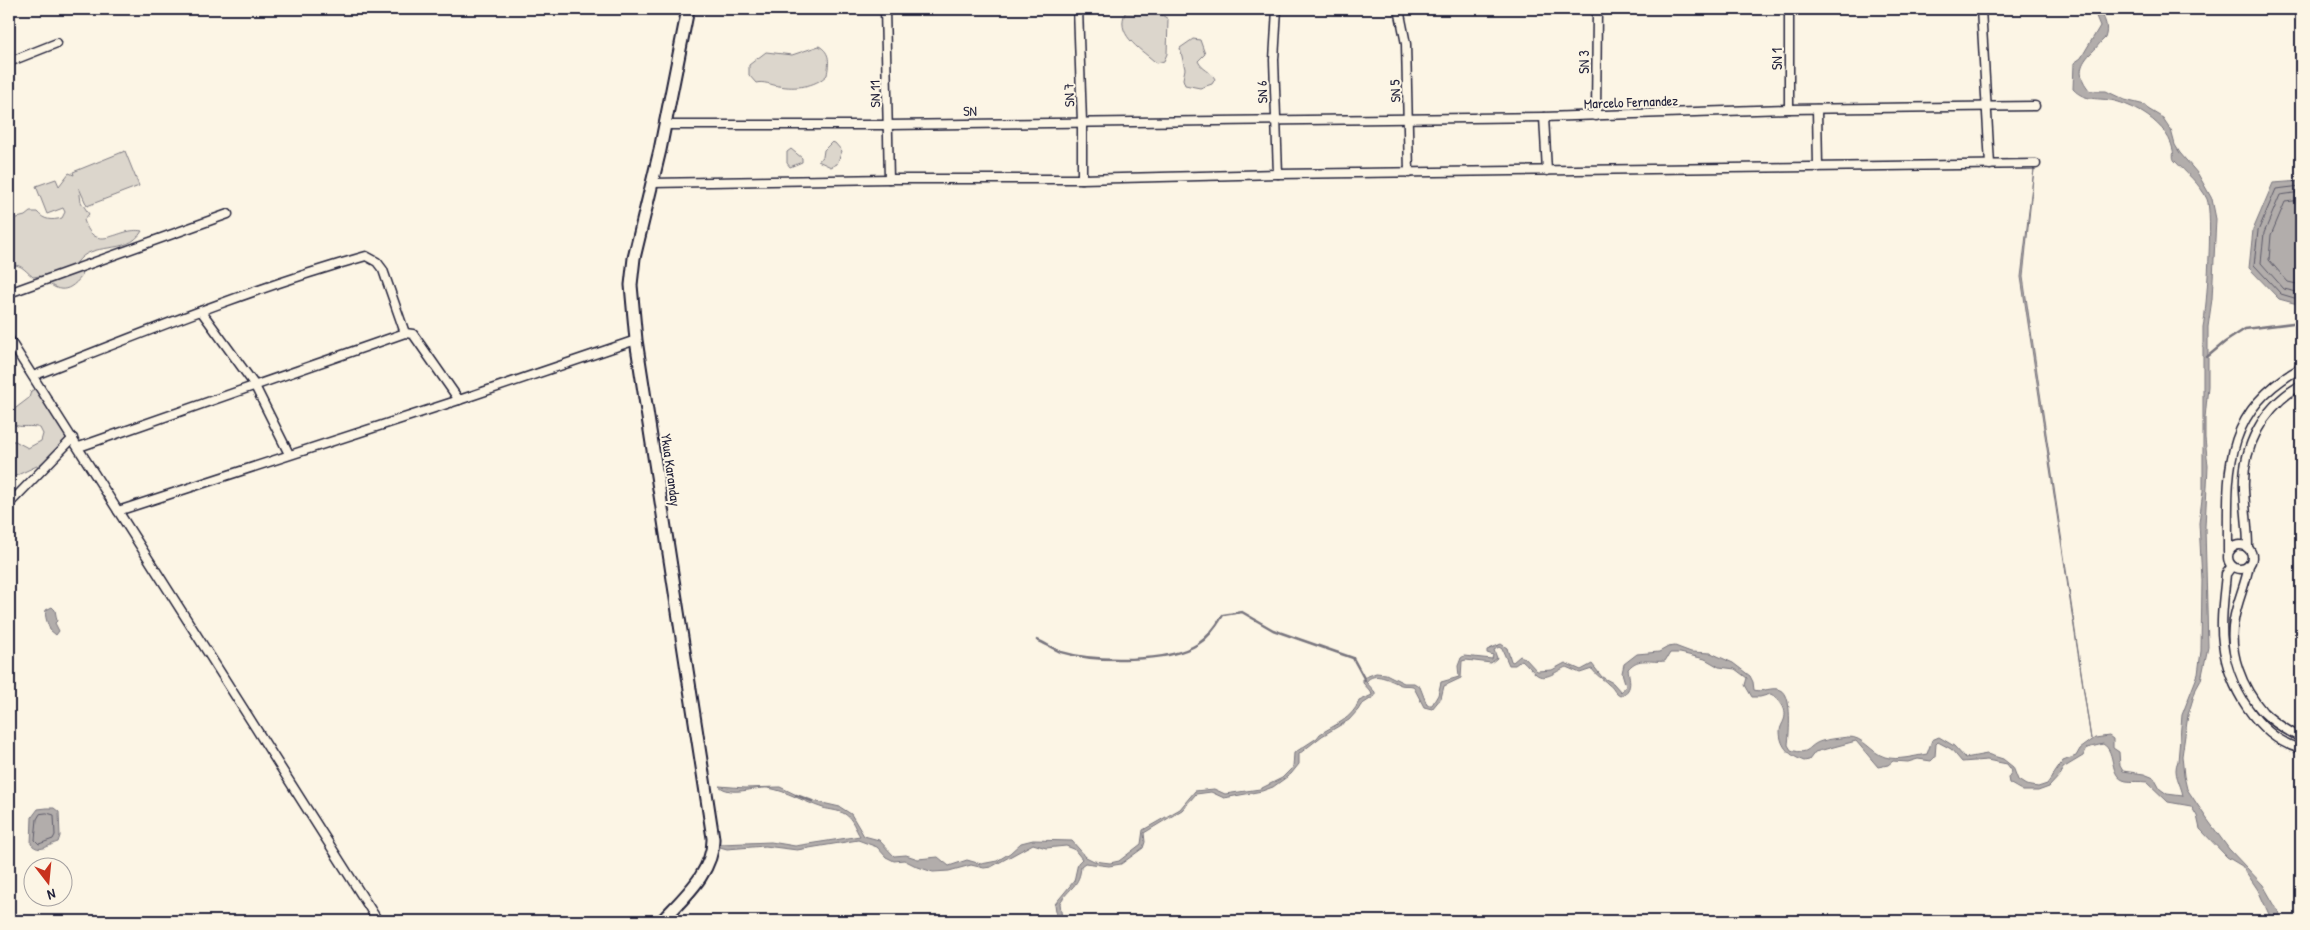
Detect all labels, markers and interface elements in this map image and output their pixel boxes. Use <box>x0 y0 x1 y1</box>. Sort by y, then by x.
street label: SN 1 <box>1767 48 1786 70</box>
street label: SN 3 <box>1574 50 1593 74</box>
street label: SN 5 <box>1385 79 1404 103</box>
street label: SN 11 <box>865 80 884 108</box>
street label: SN 6 <box>1252 80 1271 104</box>
street label: SN 7 <box>1058 82 1079 108</box>
street label: Marcelo Fernandez <box>1584 90 1678 113</box>
street label: SN <box>963 101 977 120</box>
street label: Ykua Karanday <box>656 432 686 508</box>
north arrow <box>22 858 72 908</box>
text: N <box>45 885 58 905</box>

